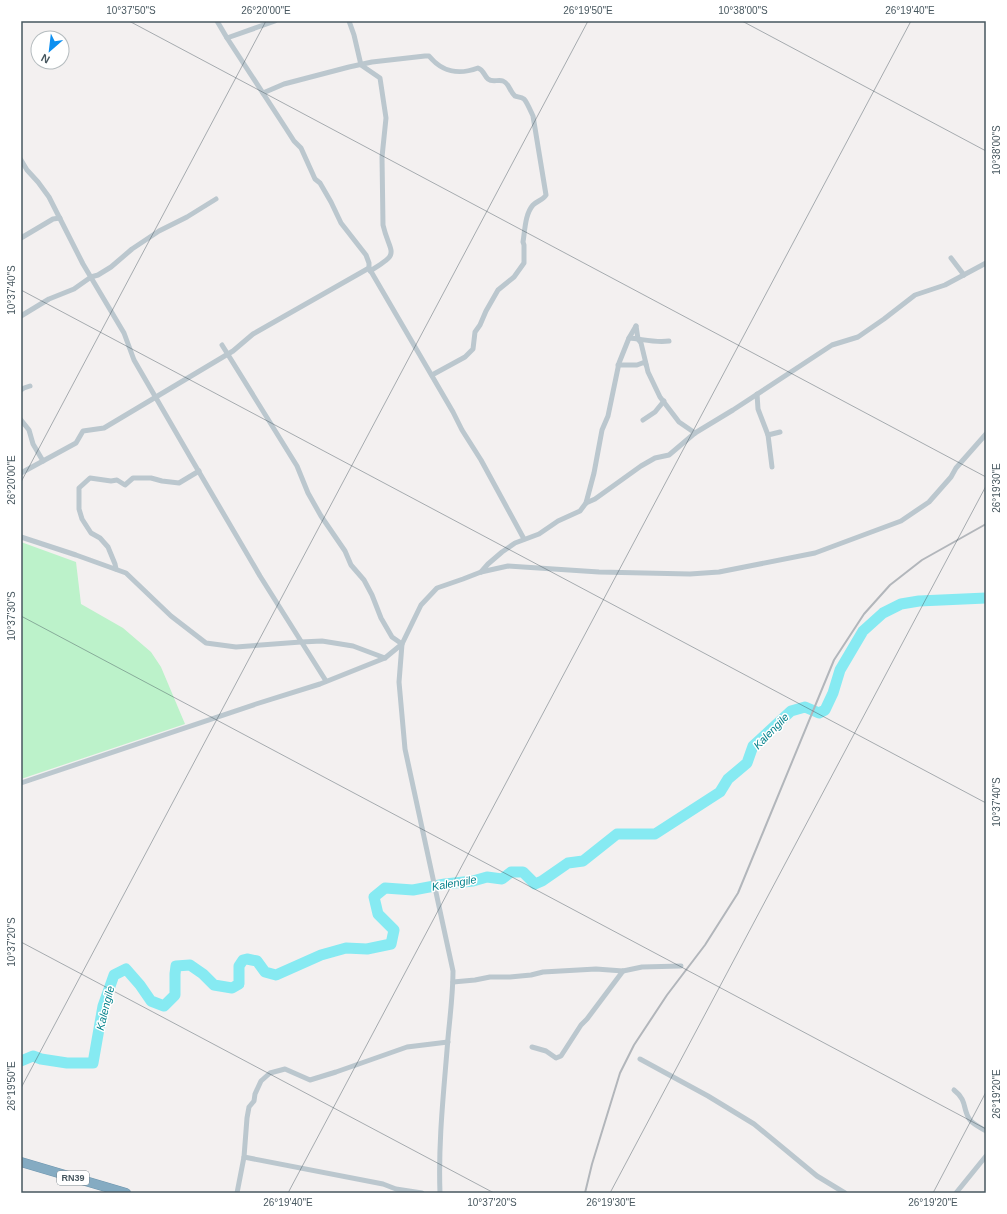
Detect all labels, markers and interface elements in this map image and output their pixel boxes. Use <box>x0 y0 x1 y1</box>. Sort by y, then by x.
text: 10°37'50"S <box>106 5 156 16</box>
text: 26°20'00"E <box>241 5 291 16</box>
text: 26°19'50"E <box>563 5 613 16</box>
text: 10°38'00"S <box>718 5 768 16</box>
text: 26°19'40"E <box>885 5 935 16</box>
north arrow <box>30 30 70 70</box>
text: N <box>39 52 52 66</box>
text: 10°38'00"S <box>991 125 1002 175</box>
text: 10°37'40"S <box>6 265 17 315</box>
text: 26°20'00"E <box>6 455 17 505</box>
text: 26°19'30"E <box>991 463 1002 513</box>
text: 10°37'30"S <box>6 591 17 641</box>
water label: Kalengile <box>751 711 791 751</box>
text: 10°37'40"S <box>991 777 1002 827</box>
water label: Kalengile <box>431 873 477 893</box>
text: 10°37'20"S <box>6 917 17 967</box>
water label: Kalengile <box>94 985 116 1031</box>
text: 26°19'50"E <box>6 1061 17 1111</box>
text: 26°19'20"E <box>991 1069 1002 1119</box>
road number: RN39 <box>57 1171 89 1185</box>
text: 26°19'40"E <box>263 1197 313 1208</box>
text: 10°37'20"S <box>467 1197 517 1208</box>
text: 26°19'30"E <box>586 1197 636 1208</box>
text: 26°19'20"E <box>908 1197 958 1208</box>

